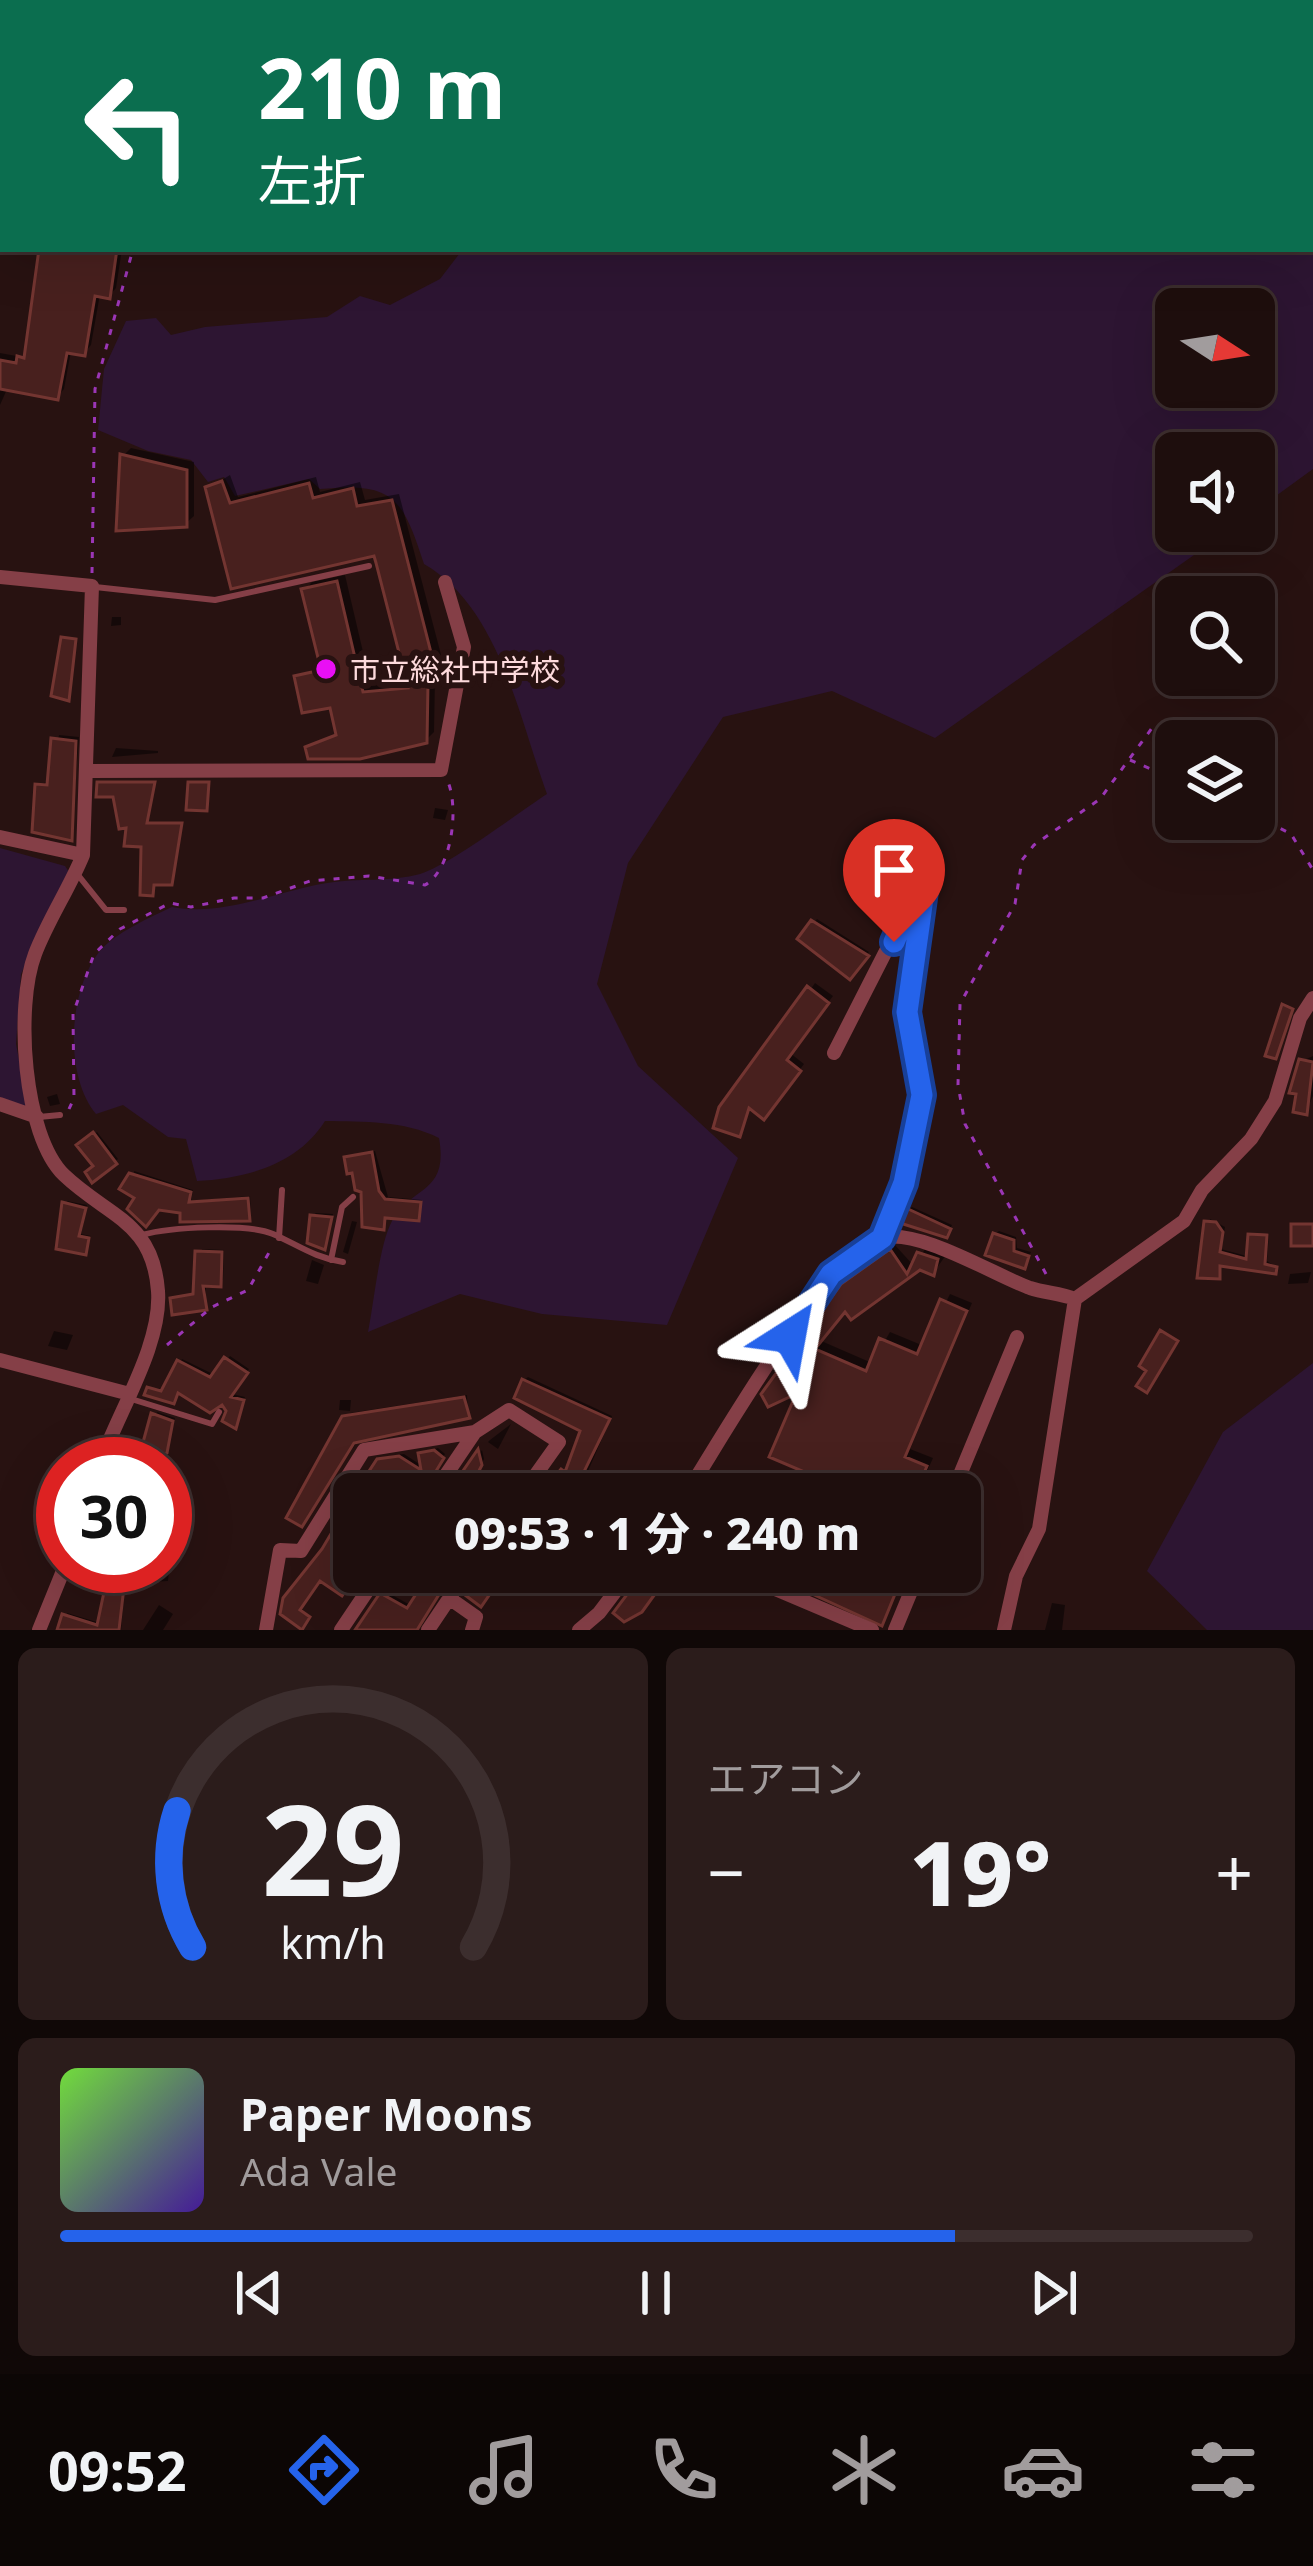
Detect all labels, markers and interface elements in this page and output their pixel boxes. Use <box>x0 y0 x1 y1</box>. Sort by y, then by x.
text: 210 m <box>258 29 506 144</box>
icon: left <box>60 48 216 204</box>
text: 左折 <box>258 143 366 217</box>
north arrow <box>1155 288 1275 408</box>
map controls <box>1155 288 1275 840</box>
button: sound <box>1155 432 1275 552</box>
button: search <box>1155 576 1275 696</box>
place label: 市立総社中学校 <box>350 649 560 690</box>
marker: 市立総社中学校 <box>313 656 339 682</box>
button: layers <box>1155 720 1275 840</box>
pin <box>843 819 945 942</box>
icon: arrive <box>861 837 927 903</box>
position arrow <box>727 1273 853 1399</box>
speed limit sign: 30 <box>36 1437 192 1593</box>
text: 09:53 · 1 分 · 240 m <box>454 1502 860 1563</box>
text: エアコン <box>708 1751 864 1804</box>
text: 29 <box>261 1763 404 1933</box>
text: 19° <box>909 1810 1051 1932</box>
text: − <box>708 1826 745 1916</box>
text: + <box>1215 1826 1253 1916</box>
text: km/h <box>280 1913 385 1972</box>
text: Paper Moons <box>240 2083 533 2144</box>
text: Ada Vale <box>240 2144 397 2197</box>
icon: previous <box>226 2260 292 2326</box>
icon: pause <box>623 2260 689 2326</box>
icon: next <box>1021 2260 1087 2326</box>
icon: directions <box>282 2428 366 2512</box>
icon: music <box>462 2428 546 2512</box>
icon: phone <box>642 2428 726 2512</box>
icon: climate <box>822 2428 906 2512</box>
icon: car <box>1001 2428 1085 2512</box>
icon: filters <box>1181 2428 1265 2512</box>
text: 09:52 <box>48 2433 187 2507</box>

